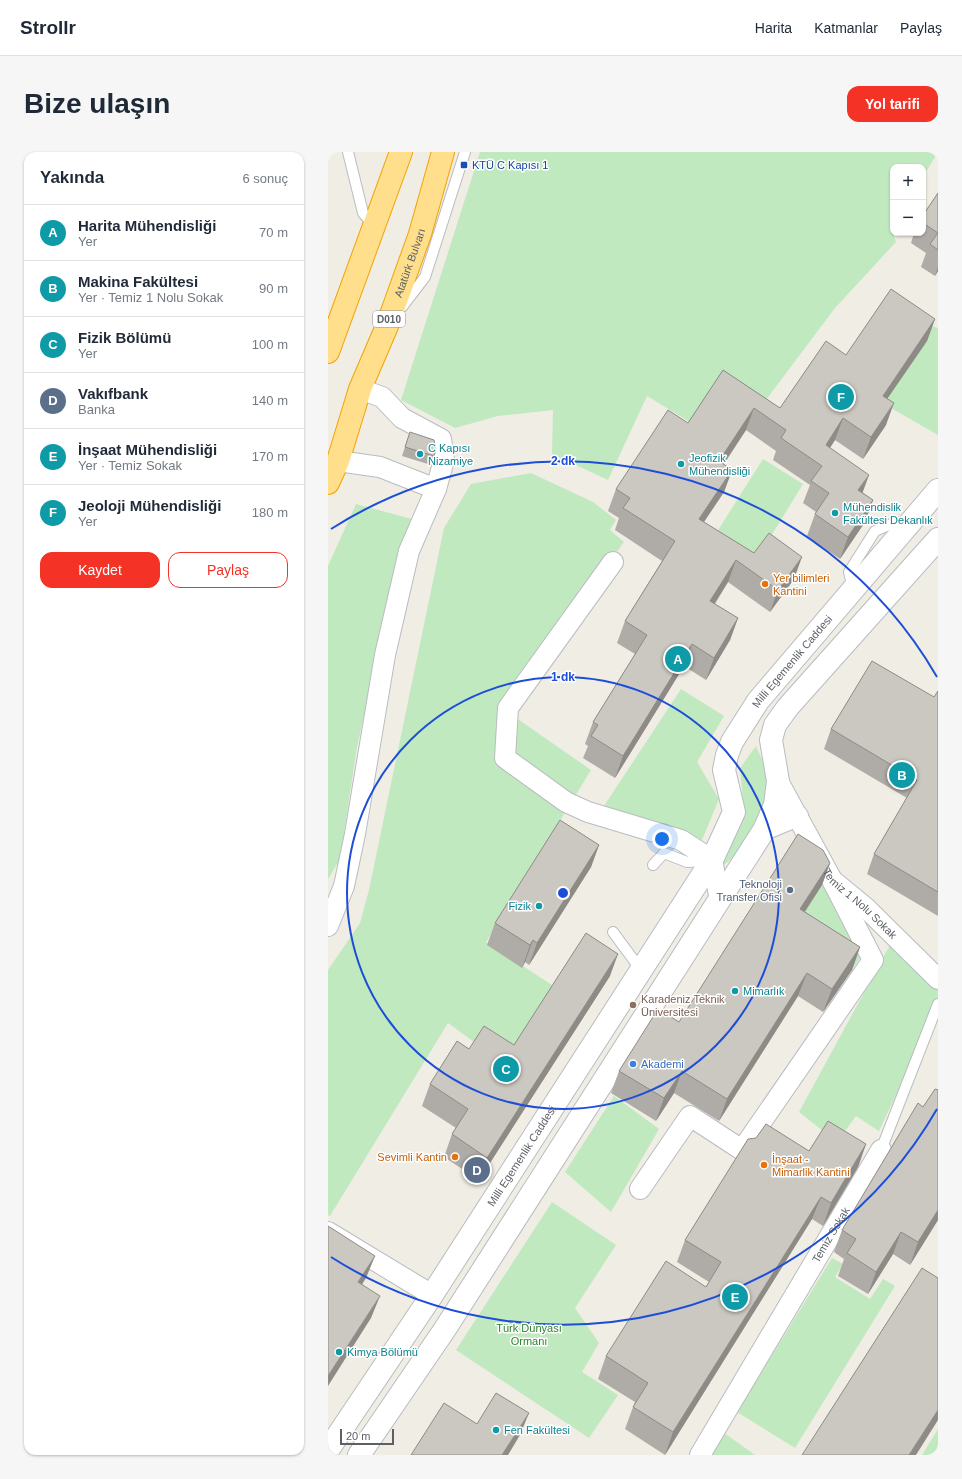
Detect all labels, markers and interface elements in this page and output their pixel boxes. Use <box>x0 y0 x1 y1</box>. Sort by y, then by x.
text: Strollr <box>20 17 76 38</box>
text: Harita <box>755 20 792 36</box>
text: Katmanlar <box>814 20 878 36</box>
text: Paylaş <box>900 20 942 36</box>
button: Yol tarifi <box>847 86 938 122</box>
text: Bize ulaşın <box>24 88 170 119</box>
place label: KTÜ C Kapısı 1 <box>472 159 548 171</box>
marker: KTÜ C Kapısı 1 <box>459 160 469 170</box>
map controls <box>890 164 926 236</box>
button: + <box>890 164 926 200</box>
text: Yakında <box>40 168 104 187</box>
text: 6 sonuç <box>242 171 288 186</box>
button: − <box>890 200 926 236</box>
text: Harita Mühendisliği <box>78 217 216 234</box>
text: A <box>48 225 58 240</box>
text: 70 m <box>259 225 288 240</box>
street label: Atatürk Bulvarı <box>392 227 427 299</box>
text: Yer <box>78 234 97 249</box>
text: Makina Fakültesi <box>78 273 198 290</box>
text: B <box>48 281 58 296</box>
text: 90 m <box>259 281 288 296</box>
text: Yer · Temiz 1 Nolu Sokak <box>78 290 223 305</box>
road number: D010 <box>373 311 405 327</box>
text: Fizik Bölümü <box>78 329 171 346</box>
text: C <box>48 337 58 352</box>
text: 100 m <box>252 337 288 352</box>
text: Yer <box>78 346 97 361</box>
pin: F <box>828 382 854 412</box>
text: Vakıfbank <box>78 385 148 402</box>
text: D <box>48 393 58 408</box>
text: 140 m <box>252 393 288 408</box>
text: Banka <box>78 402 115 417</box>
text: İnşaat Mühendisliği <box>78 441 217 458</box>
place label: C Kapısı Nizamiye <box>428 442 473 467</box>
text: E <box>49 449 57 464</box>
text: 170 m <box>252 449 288 464</box>
marker: C Kapısı Nizamiye <box>415 449 425 459</box>
place label: Jeofizik Mühendisliği <box>689 452 750 477</box>
text: 2 dk <box>551 454 575 468</box>
text: Yer · Temiz Sokak <box>78 458 182 473</box>
marker: Jeofizik Mühendisliği <box>676 459 686 469</box>
text: Jeoloji Mühendisliği <box>78 497 221 514</box>
place label: Mühendislik Fakültesi Dekanlık <box>843 501 933 526</box>
text: F <box>49 505 57 520</box>
text: 180 m <box>252 505 288 520</box>
marker: Mühendislik Fakültesi Dekanlık <box>830 508 840 518</box>
text: Yer <box>78 514 97 529</box>
button: Kaydet <box>40 552 160 588</box>
button: Paylaş <box>168 552 288 588</box>
place label: Yer bilimleri Kantini <box>773 572 829 597</box>
marker: Yer bilimleri Kantini <box>760 579 770 589</box>
street label: Milli Egemenlik Caddesi <box>750 613 834 709</box>
pin: A <box>665 644 691 674</box>
text: 1 dk <box>551 670 575 684</box>
pin: B <box>889 760 915 790</box>
your location <box>652 829 672 849</box>
street label: Temiz 1 Nolu Sokak <box>821 866 900 941</box>
place label: Teknoloji Transfer Ofisi <box>716 878 782 903</box>
marker: Teknoloji Transfer Ofisi <box>785 885 795 895</box>
centre of rings <box>556 886 570 900</box>
place label: Fizik <box>508 900 531 912</box>
marker: Fizik <box>534 901 544 911</box>
place label: Mimarlık <box>743 985 785 997</box>
marker: Mimarlık <box>730 986 740 996</box>
place label: Karadeniz Teknik Üniversitesi <box>641 993 725 1018</box>
marker: Karadeniz Teknik Üniversitesi <box>628 1000 638 1010</box>
pin: C <box>493 1054 519 1084</box>
place label: Akademi <box>641 1058 684 1070</box>
marker: Akademi <box>628 1059 638 1069</box>
street label: Milli Egemenlik Caddesi <box>485 1104 558 1208</box>
place label: Sevimli Kantin <box>377 1151 447 1163</box>
marker: Sevimli Kantin <box>450 1152 460 1162</box>
place label: İnşaat - Mimarlik Kantini <box>772 1153 850 1178</box>
pin: D <box>464 1155 490 1185</box>
marker: İnşaat - Mimarlik Kantini <box>759 1160 769 1170</box>
street label: Temiz Sokak <box>810 1205 852 1265</box>
pin: E <box>722 1282 748 1312</box>
park label: Türk Dünyası Ormanı <box>496 1322 562 1347</box>
place label: Kimya Bölümü <box>347 1346 418 1358</box>
marker: Kimya Bölümü <box>334 1347 344 1357</box>
place label: Fen Fakültesi <box>504 1424 570 1436</box>
marker: Fen Fakültesi <box>491 1425 501 1435</box>
scale bar <box>340 1427 394 1446</box>
text: 20 m <box>346 1430 370 1442</box>

